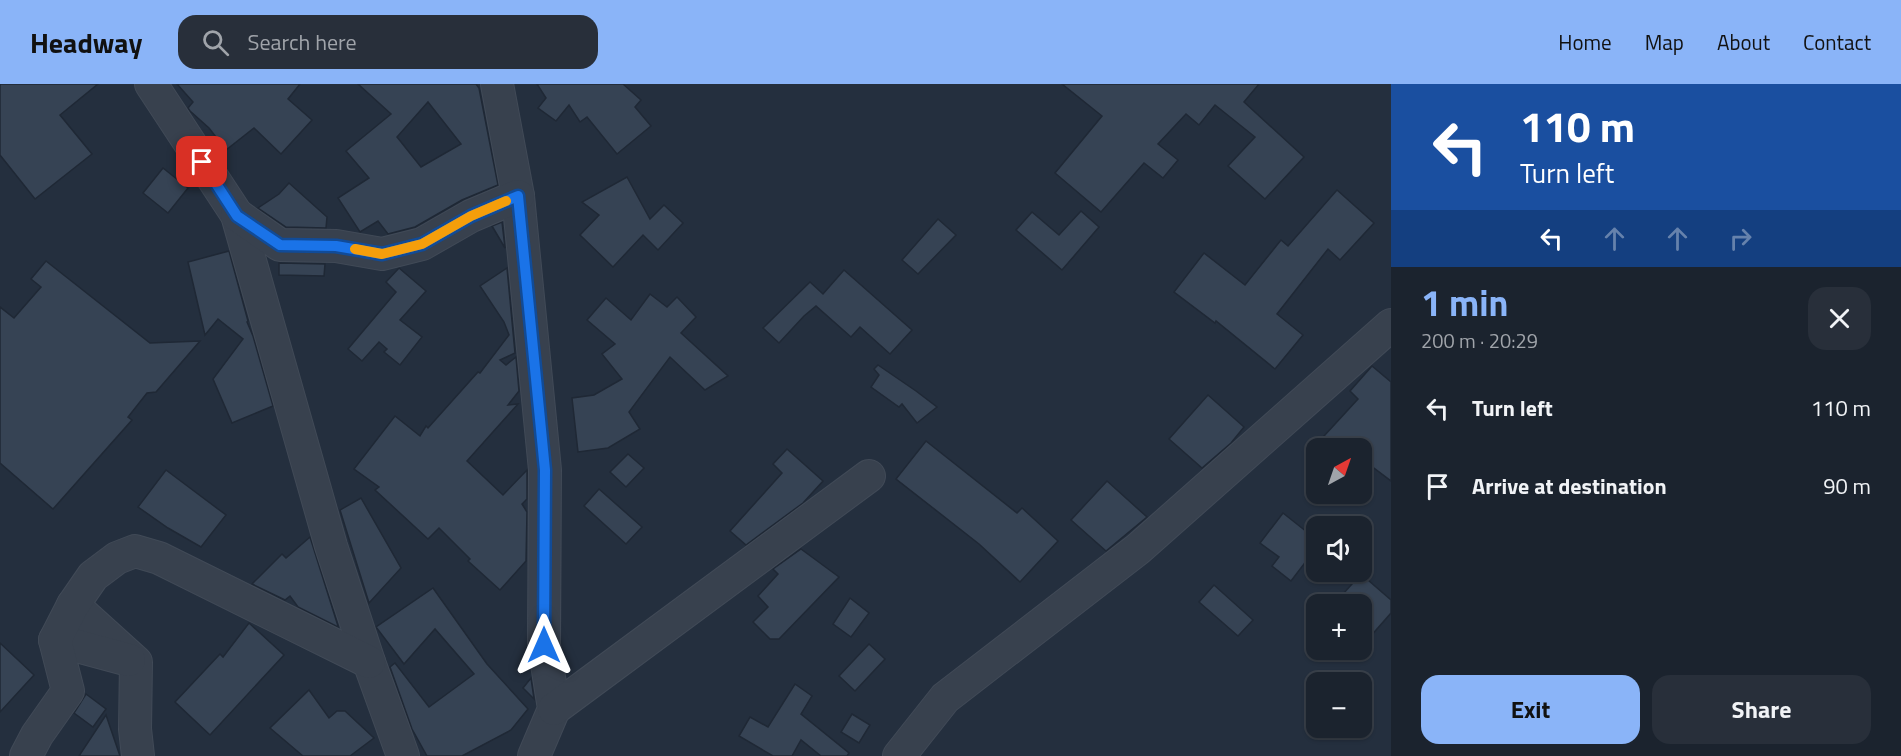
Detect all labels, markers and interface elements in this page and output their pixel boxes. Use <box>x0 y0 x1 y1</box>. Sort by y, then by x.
search box <box>178 15 598 69</box>
text: Headway <box>30 21 142 64</box>
text: Search here <box>247 25 357 59</box>
icon: search <box>199 26 232 59</box>
text: Home <box>1558 26 1612 58</box>
text: Map <box>1645 26 1684 58</box>
text: About <box>1717 26 1770 58</box>
text: Contact <box>1803 26 1871 58</box>
text: 110 m <box>1520 94 1635 158</box>
icon: left <box>1421 108 1499 186</box>
pin <box>176 136 227 187</box>
icon: arrive <box>185 145 218 178</box>
text: Turn left <box>1520 152 1614 193</box>
icon: left <box>1535 222 1568 255</box>
icon: ahead <box>1598 222 1631 255</box>
icon: ahead <box>1661 222 1694 255</box>
icon: right <box>1724 222 1757 255</box>
text: 1 min <box>1421 275 1508 330</box>
button: close <box>1808 287 1871 350</box>
text: 200 m · 20:29 <box>1421 325 1538 356</box>
text: Turn left <box>1472 391 1553 425</box>
text: 110 m <box>1811 391 1871 425</box>
icon: left <box>1421 392 1454 425</box>
north arrow <box>1306 438 1372 504</box>
map controls <box>1306 438 1372 738</box>
text: Arrive at destination <box>1472 469 1667 503</box>
text: 90 m <box>1823 469 1871 503</box>
icon: arrive <box>1421 470 1454 503</box>
button: sound <box>1306 516 1372 582</box>
button: + <box>1306 594 1372 660</box>
position arrow <box>512 613 576 677</box>
button: − <box>1306 672 1372 738</box>
button: Exit <box>1421 675 1640 744</box>
button: Share <box>1652 675 1871 744</box>

